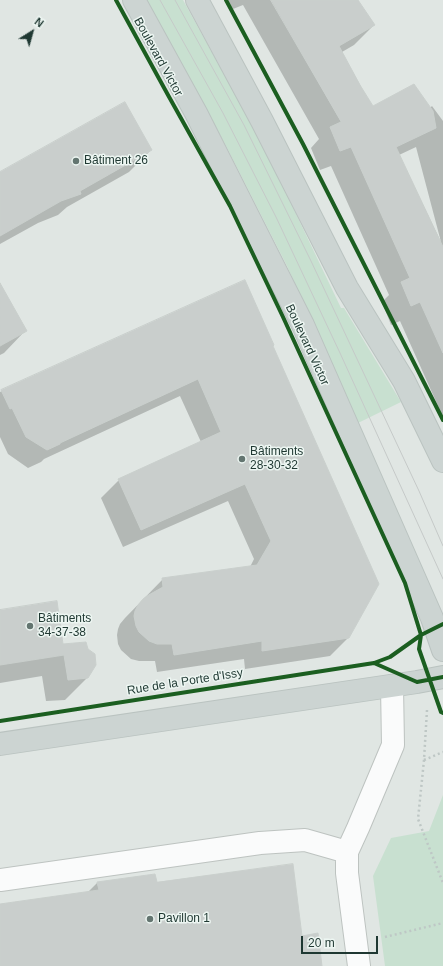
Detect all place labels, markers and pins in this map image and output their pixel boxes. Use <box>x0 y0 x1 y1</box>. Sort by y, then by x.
place label: Bâtiment 26 <box>84 154 148 168</box>
marker: Bâtiment 26 <box>71 156 81 166</box>
place label: Bâtiments 28-30-32 <box>250 445 303 473</box>
marker: Bâtiments 28-30-32 <box>237 454 247 464</box>
place label: Bâtiments 34-37-38 <box>38 612 91 640</box>
marker: Bâtiments 34-37-38 <box>25 621 35 631</box>
place label: Pavillon 1 <box>158 912 210 926</box>
marker: Pavillon 1 <box>145 914 155 924</box>

